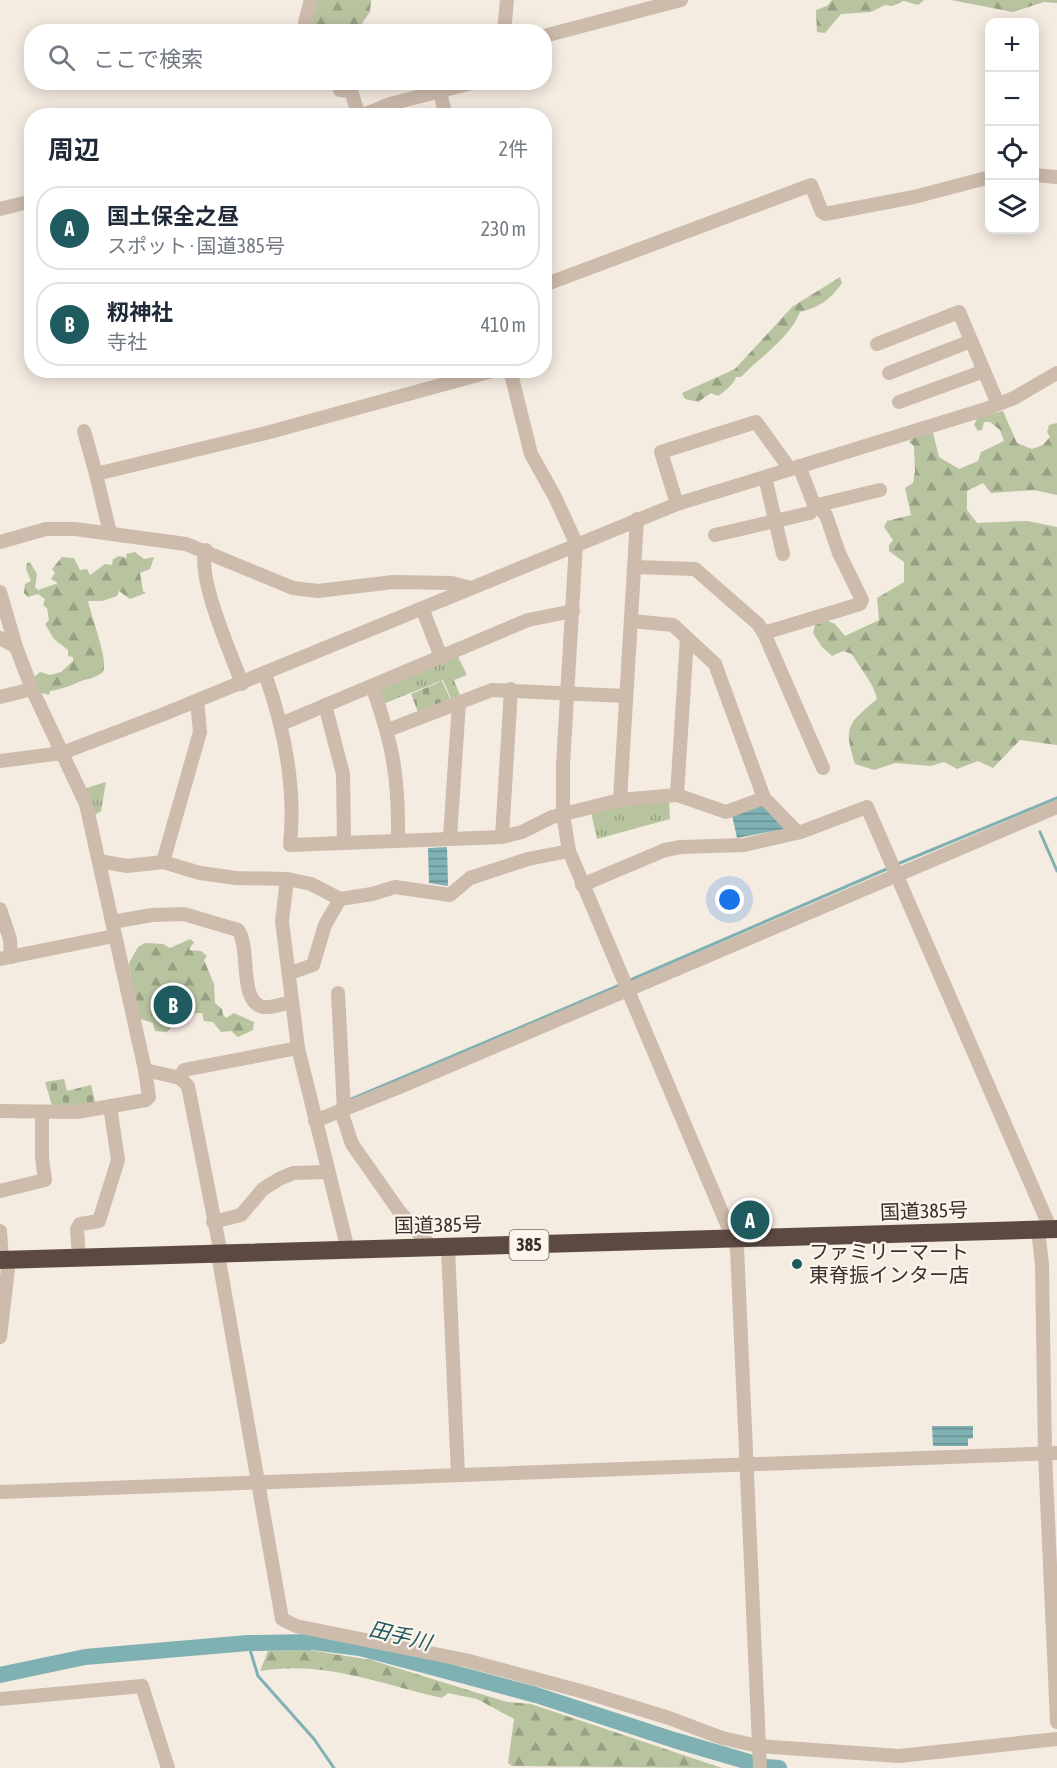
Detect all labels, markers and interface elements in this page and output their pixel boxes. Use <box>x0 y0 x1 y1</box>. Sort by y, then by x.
map controls <box>985 18 1039 234</box>
button: + <box>985 18 1039 72</box>
search box <box>24 24 552 90</box>
icon: search <box>45 41 78 74</box>
text: ここで検索 <box>93 46 203 72</box>
button: − <box>985 72 1039 126</box>
button: locate <box>985 126 1039 180</box>
text: 周辺 <box>48 135 100 165</box>
text: 2件 <box>499 137 528 160</box>
button: layers <box>985 180 1039 234</box>
text: 国土保全之昼 <box>107 203 239 229</box>
text: A <box>65 217 74 240</box>
text: 230 m <box>481 217 526 240</box>
text: スポット · 国道385号 <box>107 234 285 257</box>
text: 籾神社 <box>107 299 173 325</box>
text: B <box>65 313 74 336</box>
text: 410 m <box>481 313 526 336</box>
text: 寺社 <box>107 330 147 353</box>
your location <box>715 885 744 914</box>
pin: B <box>154 982 192 1028</box>
street label: 国道385号 <box>880 1197 968 1224</box>
pin: A <box>730 1198 770 1242</box>
street label: 国道385号 <box>394 1212 482 1237</box>
road number: 385 <box>510 1230 548 1260</box>
place label: ファミリーマート 東脊振インター店 <box>809 1240 969 1286</box>
marker: ファミリーマート 東脊振インター店 <box>790 1257 804 1271</box>
water label: 田手川 <box>367 1616 436 1655</box>

